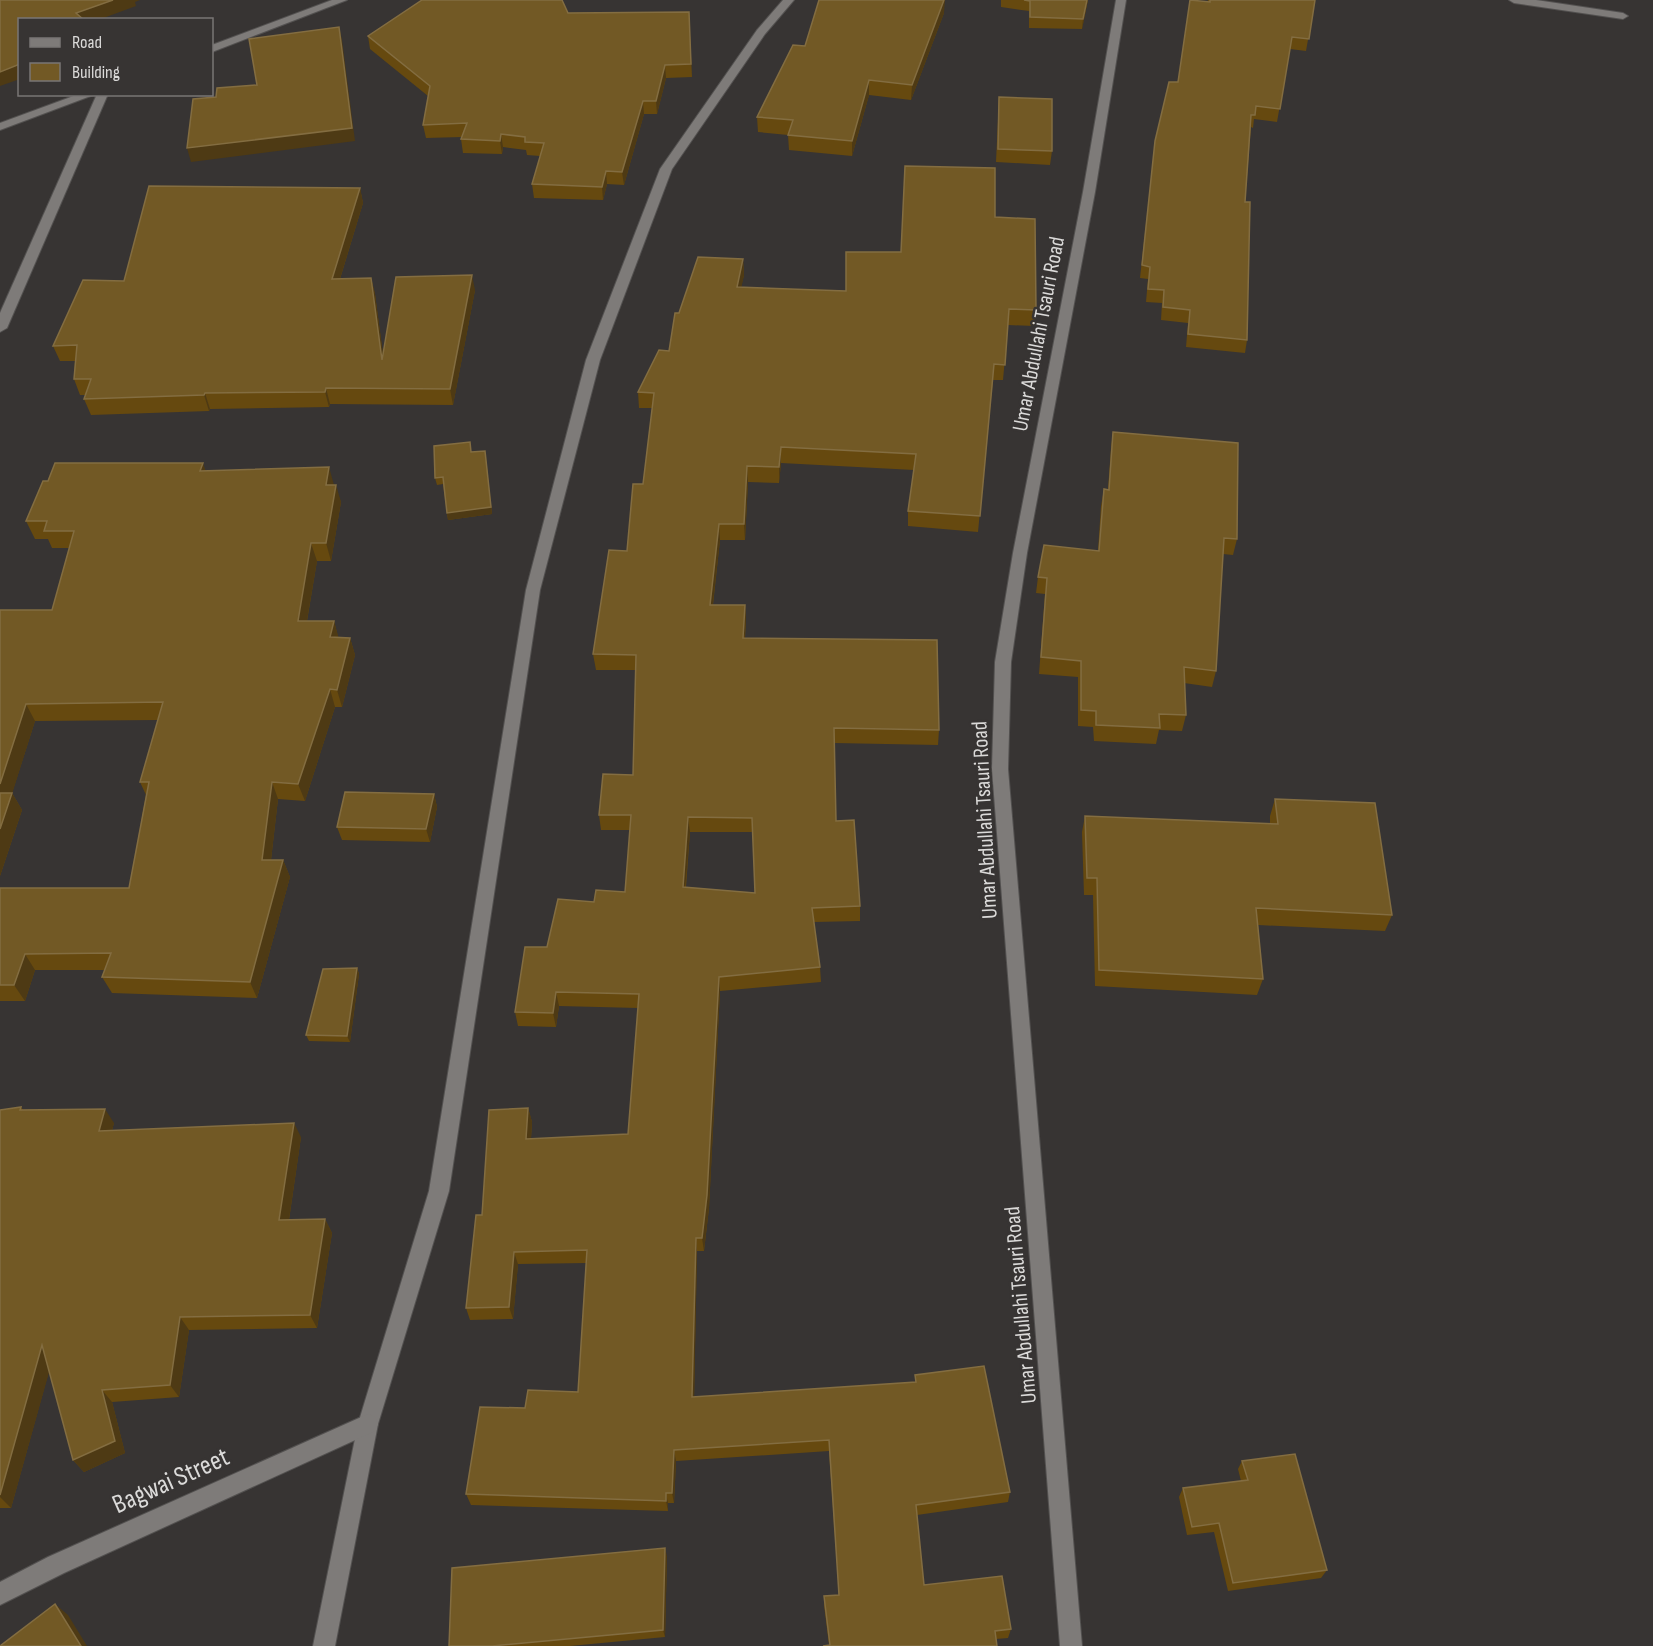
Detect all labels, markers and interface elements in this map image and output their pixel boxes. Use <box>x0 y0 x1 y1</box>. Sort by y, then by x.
legend <box>18 18 213 96</box>
text: Road <box>72 32 102 53</box>
text: Building <box>72 62 120 83</box>
street label: Umar Abdullahi Tsauri Road <box>1007 234 1071 434</box>
street label: Umar Abdullahi Tsauri Road <box>966 721 1004 919</box>
street label: Umar Abdullahi Tsauri Road <box>999 1205 1043 1405</box>
street label: Bagwai Street <box>108 1441 234 1521</box>

